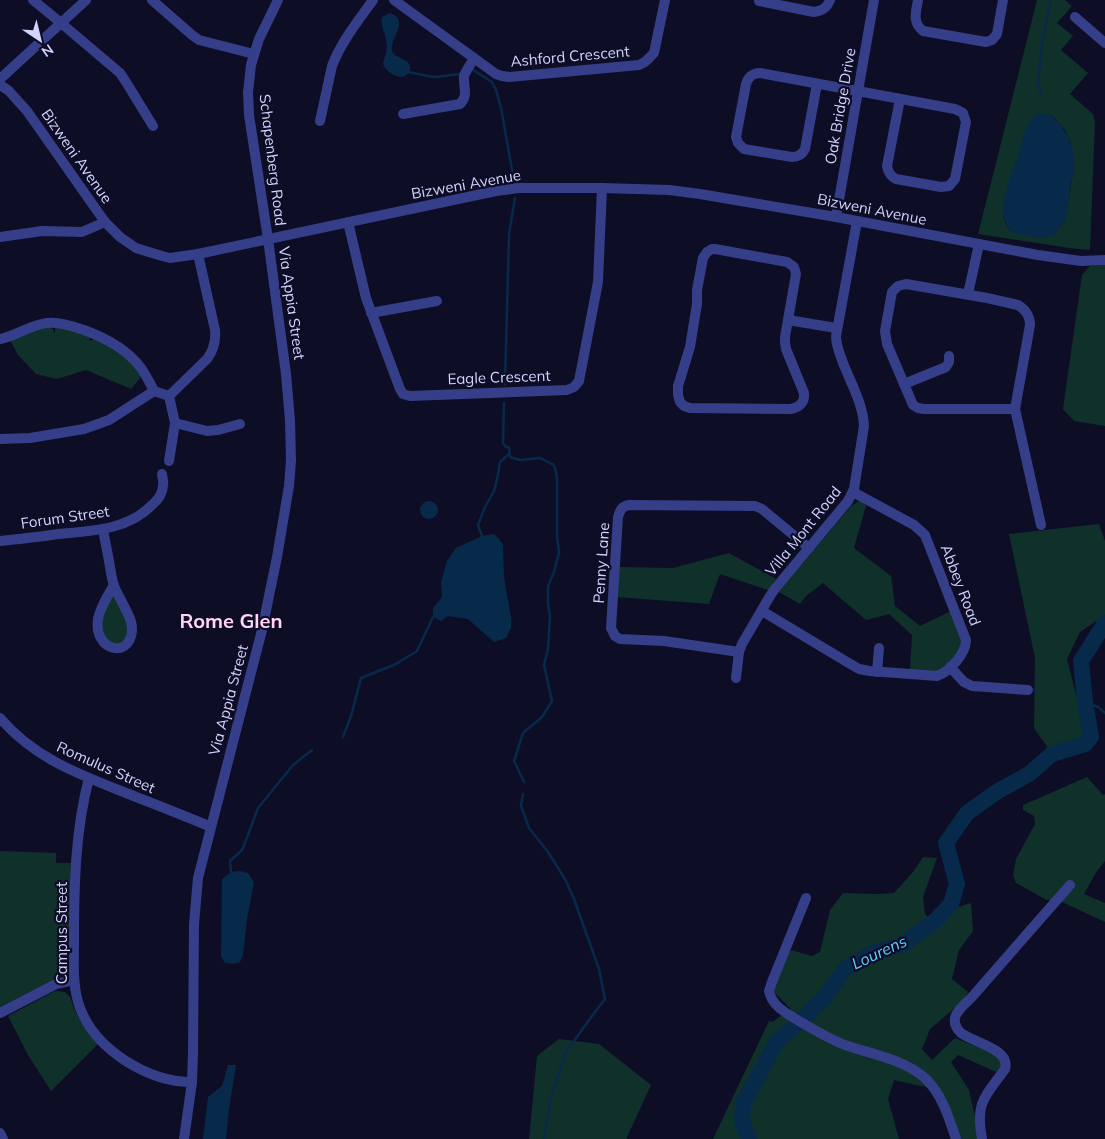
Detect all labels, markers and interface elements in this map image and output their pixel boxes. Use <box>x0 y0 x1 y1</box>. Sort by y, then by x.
north arrow <box>15 15 65 65</box>
text: N <box>38 40 57 61</box>
street label: Ashford Crescent <box>510 41 630 71</box>
street label: Oak Bridge Drive <box>820 46 860 166</box>
street label: Schapenberg Road <box>255 93 291 227</box>
street label: Bizweni Avenue <box>37 105 117 207</box>
street label: Bizweni Avenue <box>410 165 522 203</box>
street label: Bizweni Avenue <box>816 189 928 229</box>
street label: Via Appia Street <box>275 245 309 361</box>
street label: Eagle Crescent <box>447 366 551 388</box>
street label: Villa Mont Road <box>761 482 845 580</box>
street label: Forum Street <box>19 501 111 533</box>
street label: Penny Lane <box>589 522 613 604</box>
street label: Abbey Road <box>937 542 985 628</box>
district label: Rome Glen <box>179 608 283 633</box>
street label: Via Appia Street <box>204 643 252 757</box>
street label: Romulus Street <box>54 737 158 797</box>
street label: Campus Street <box>52 882 71 984</box>
water label: Lourens <box>848 931 910 973</box>

